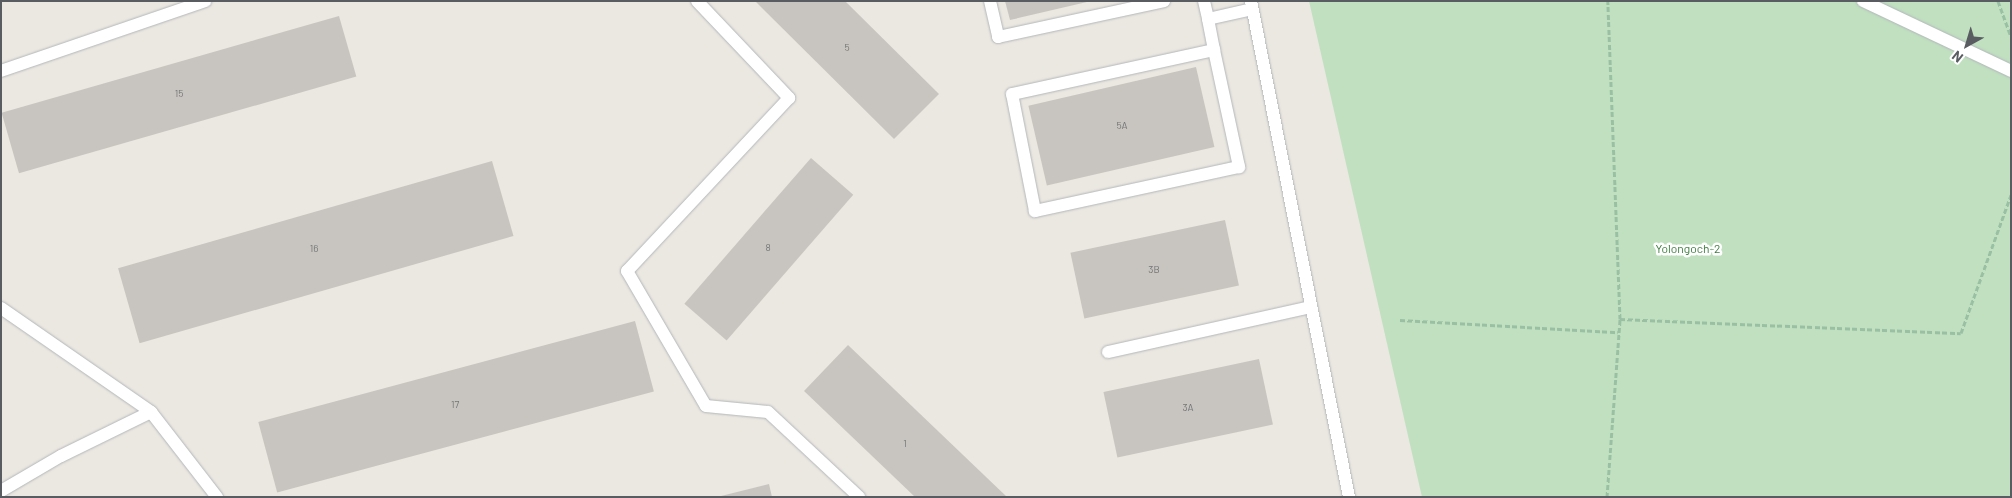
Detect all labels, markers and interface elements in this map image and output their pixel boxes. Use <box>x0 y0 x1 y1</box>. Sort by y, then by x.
north arrow <box>1942 20 1992 70</box>
house number: 5 <box>844 42 850 54</box>
text: N <box>1948 48 1966 67</box>
house number: 15 <box>175 88 183 100</box>
house number: 5A <box>1116 120 1128 132</box>
house number: 8 <box>765 242 771 254</box>
park label: Yolongoch-2 <box>1655 242 1721 256</box>
house number: 16 <box>310 243 318 255</box>
house number: 3B <box>1148 264 1160 276</box>
house number: 17 <box>451 399 459 411</box>
house number: 3A <box>1182 402 1194 414</box>
house number: 1 <box>903 438 907 450</box>

